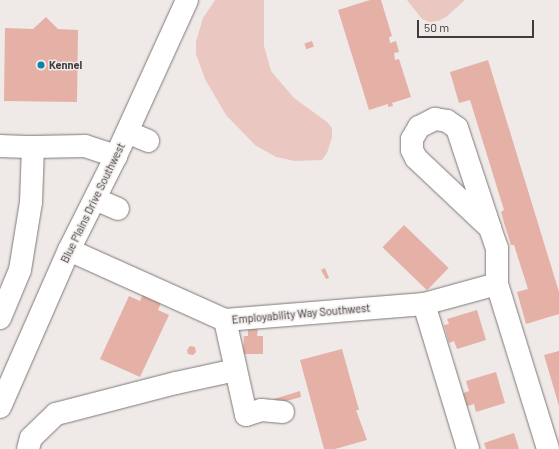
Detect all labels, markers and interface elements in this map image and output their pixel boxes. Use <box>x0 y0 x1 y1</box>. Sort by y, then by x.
scale bar <box>419 12 536 38</box>
text: 50 m <box>424 20 449 34</box>
place label: Kennel <box>49 58 82 72</box>
marker: Kennel <box>36 60 46 70</box>
street label: Blue Plains Drive Southwest <box>58 141 128 265</box>
street label: Employability Way Southwest <box>231 301 371 327</box>

